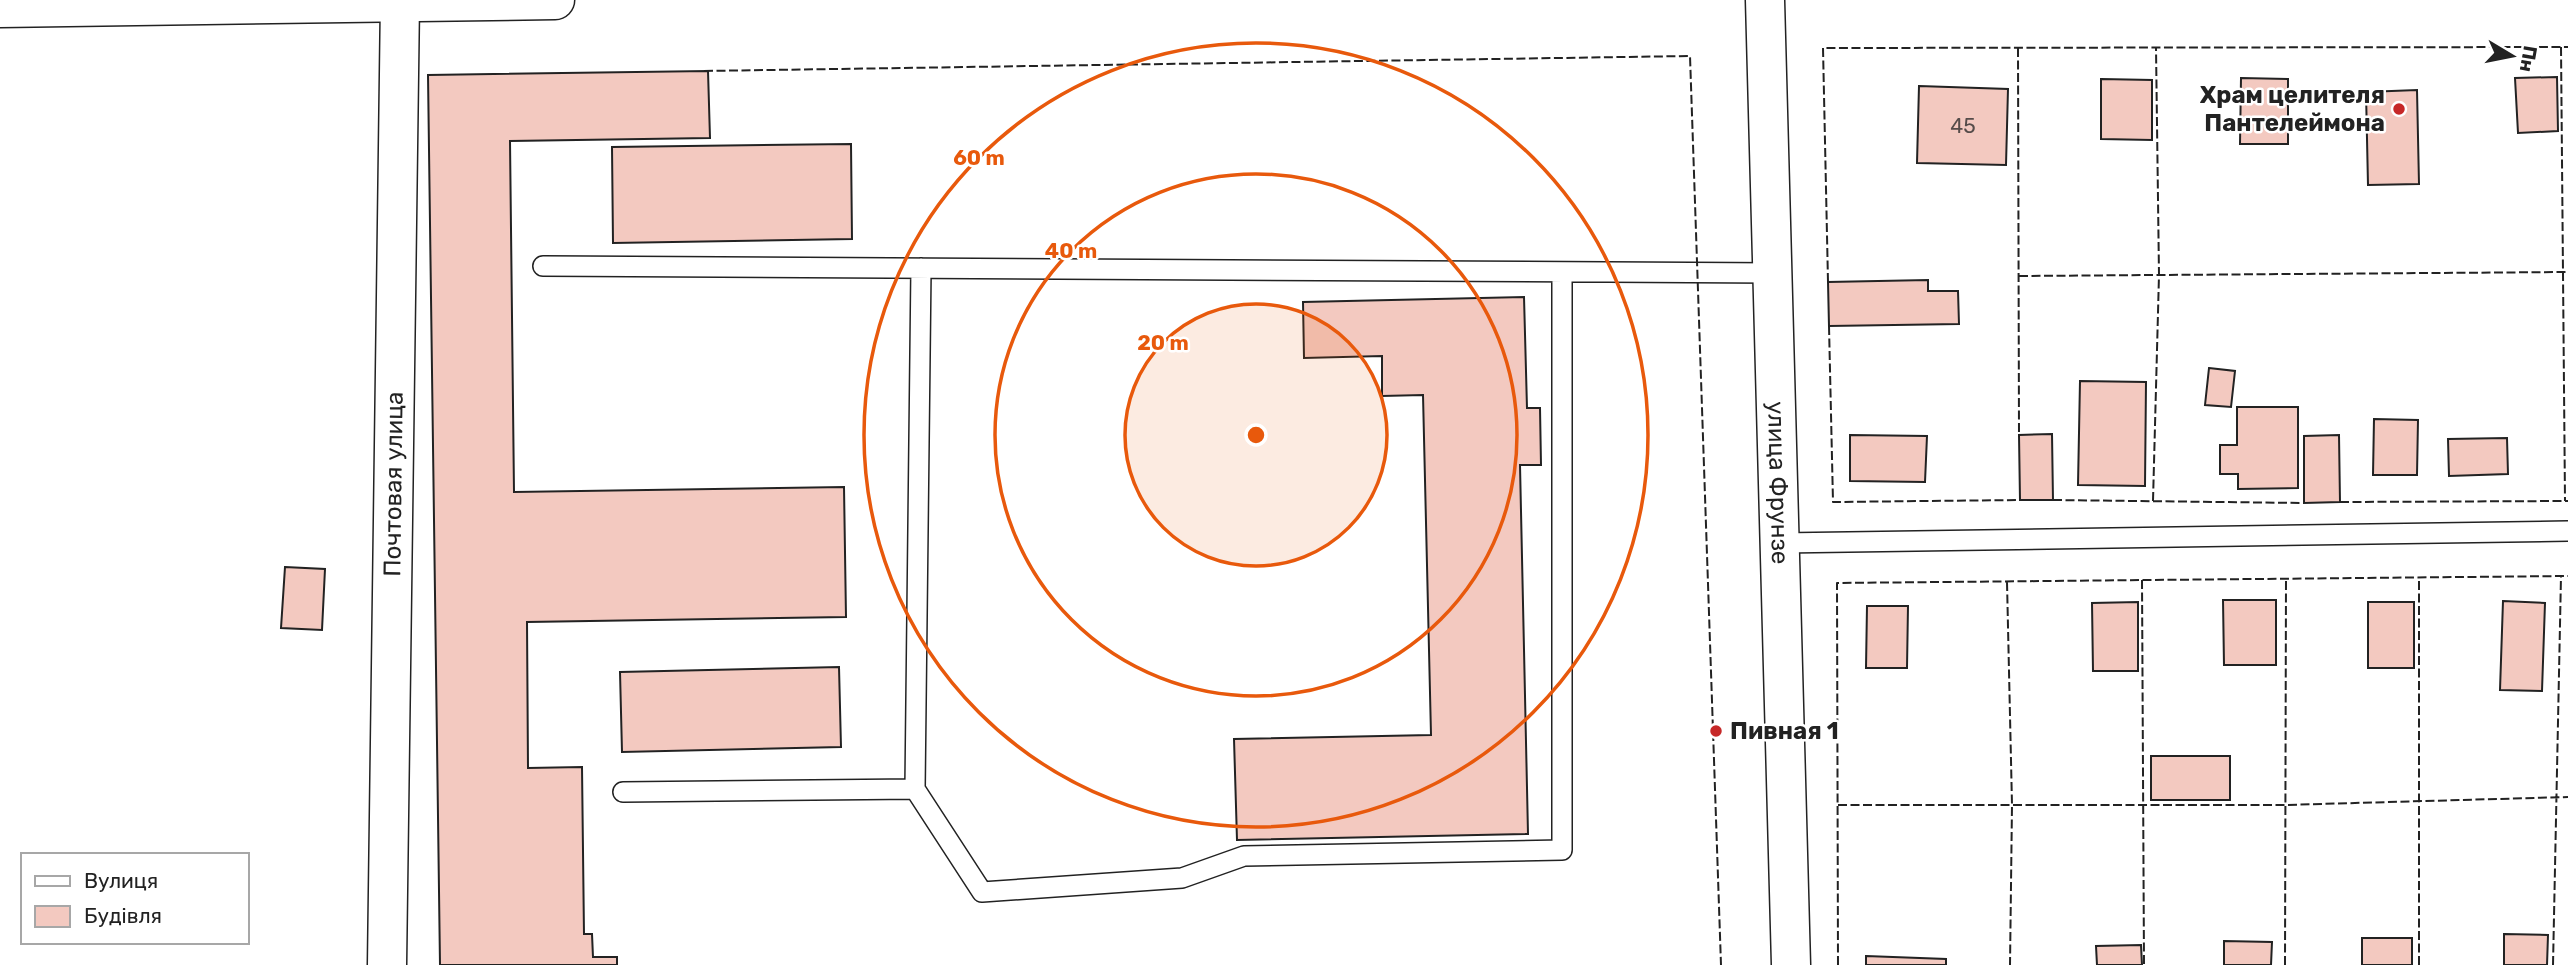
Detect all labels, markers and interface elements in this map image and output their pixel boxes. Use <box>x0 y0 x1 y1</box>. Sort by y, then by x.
north arrow <box>2477 21 2547 91</box>
text: Пн <box>2515 44 2542 74</box>
place label: Храм целителя Пантелеймона <box>2200 81 2385 137</box>
marker: Храм целителя Пантелеймона <box>2391 101 2407 117</box>
house number: 45 <box>1950 113 1976 138</box>
text: 60 m <box>953 145 1005 170</box>
text: 40 m <box>1045 238 1097 263</box>
text: 20 m <box>1137 330 1189 355</box>
street label: Почтовая улица <box>378 391 409 577</box>
street label: улица Фрунзе <box>1762 401 1794 565</box>
centre of rings <box>1244 423 1268 447</box>
place label: Пивная 1 <box>1730 717 1839 745</box>
marker: Пивная 1 <box>1708 723 1724 739</box>
legend <box>21 853 248 944</box>
text: Вулиця <box>84 868 158 893</box>
text: Будівля <box>84 903 162 928</box>

